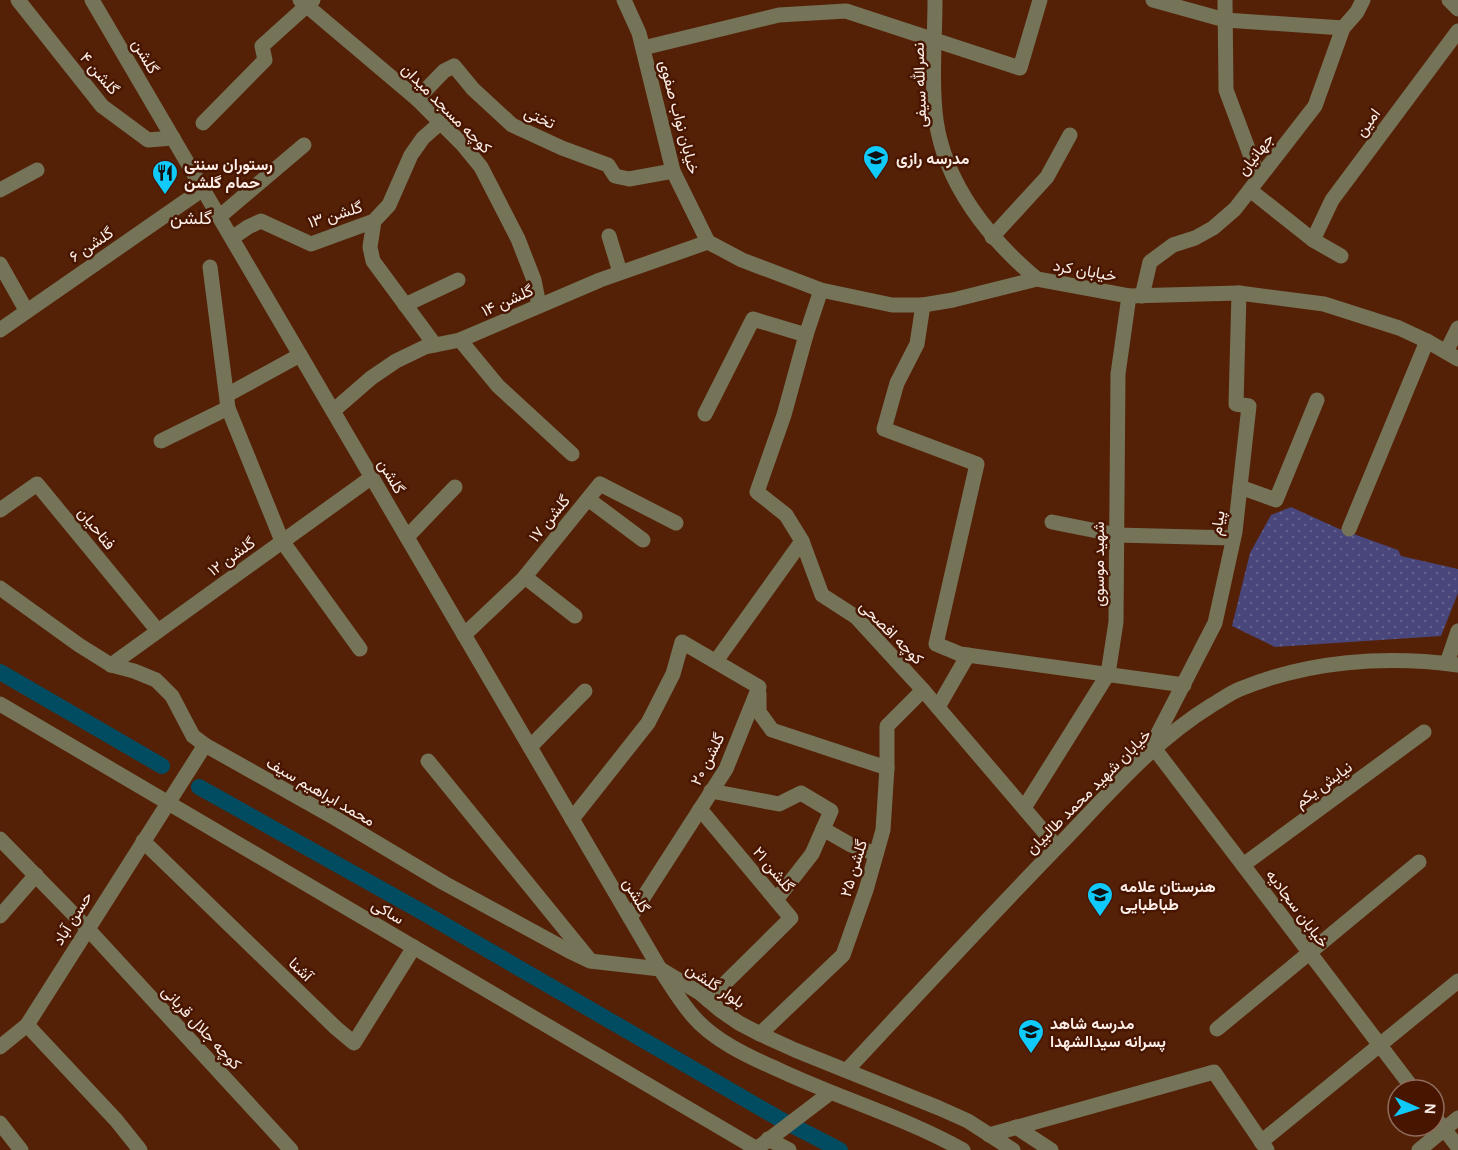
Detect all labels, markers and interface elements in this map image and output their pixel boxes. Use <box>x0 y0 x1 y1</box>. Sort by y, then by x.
street label: گلشن <box>127 35 163 78</box>
street label: نصرالله سیفی <box>909 42 931 128</box>
street label: گلشن ۴ <box>75 48 123 99</box>
street label: خیابان نواب صفوی <box>654 58 704 177</box>
street label: کوچه مسجد میدان <box>396 59 496 159</box>
street label: تختی <box>521 102 558 134</box>
street label: امین <box>1351 105 1385 141</box>
street label: جهانیان <box>1233 129 1279 180</box>
school or university icon: مدرسه رازی <box>861 143 891 181</box>
place label: مدرسه رازی <box>896 149 970 169</box>
place label: رستوران سنتی حمام گلشن <box>184 155 273 193</box>
restaurant icon: رستوران سنتی حمام گلشن <box>150 158 180 196</box>
street label: گلشن ۱۳ <box>305 197 365 233</box>
district label: گلشن <box>170 207 212 229</box>
street label: گلشن ۶ <box>66 223 117 267</box>
street label: خیابان کرد <box>1052 256 1118 286</box>
street label: گلشن ۱۴ <box>478 281 537 321</box>
street label: گلشن <box>373 455 409 498</box>
street label: گلشن ۱۷ <box>525 491 575 546</box>
street label: فتاحیان <box>74 503 119 553</box>
street label: پیام <box>1206 509 1231 537</box>
street label: شهید موسوی <box>1089 521 1109 607</box>
street label: گلشن ۱۲ <box>204 533 259 581</box>
street label: کوچه افصحی <box>854 596 928 670</box>
street label: خیابان شهید محمد طالبیان <box>1022 725 1156 859</box>
street label: گلشن ۲۰ <box>686 730 730 789</box>
street label: محمد ابراهیم سیف <box>263 753 378 831</box>
street label: نیایش یکم <box>1291 757 1356 812</box>
street label: گلشن ۲۵ <box>836 837 872 899</box>
street label: گلشن ۲۱ <box>748 843 798 897</box>
street label: خیابان سجادیه <box>1262 865 1333 951</box>
street label: گلشن <box>618 874 654 917</box>
place label: هنرستان علامه طباطبایی <box>1120 877 1216 914</box>
school or university icon: هنرستان علامه طباطبایی <box>1085 880 1115 918</box>
street label: حسن آباد <box>49 888 97 949</box>
street label: ساکی <box>368 895 407 929</box>
street label: آشنا <box>285 954 317 986</box>
street label: بلوار گلشن <box>682 959 749 1013</box>
street label: کوچه جلال قربانی <box>156 981 246 1075</box>
place label: مدرسه شاهد پسرانه سیدالشهدا <box>1050 1014 1166 1053</box>
school or university icon: مدرسه شاهد پسرانه سیدالشهدا <box>1016 1017 1046 1055</box>
north arrow <box>1386 1078 1446 1138</box>
text: N <box>1421 1103 1440 1115</box>

